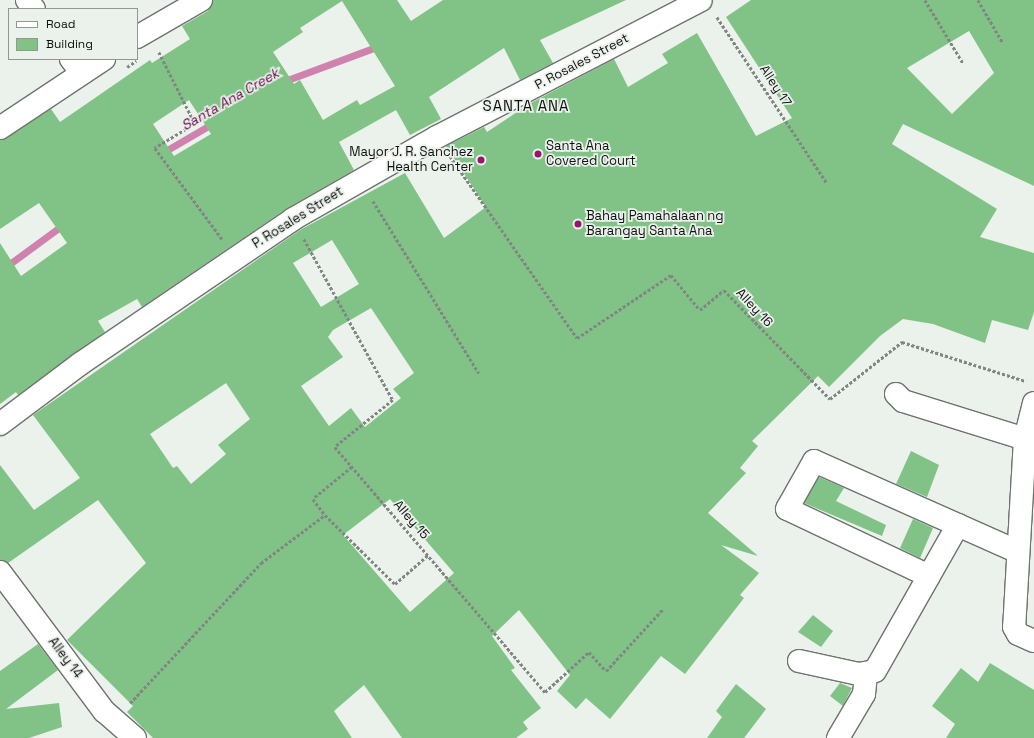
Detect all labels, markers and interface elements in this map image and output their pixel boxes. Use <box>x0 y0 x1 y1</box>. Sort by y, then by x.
legend <box>8 8 138 60</box>
text: Road <box>46 16 75 32</box>
street label: P. Rosales Street <box>532 31 632 93</box>
text: Building <box>46 36 93 52</box>
street label: Alley 17 <box>756 62 794 110</box>
water label: Santa Ana Creek <box>178 64 282 134</box>
district label: SANTA ANA <box>482 97 570 115</box>
place label: Santa Ana Covered Court <box>546 139 636 170</box>
place label: Mayor J. R. Sanchez Health Center <box>348 145 473 176</box>
marker: Santa Ana Covered Court <box>533 149 543 159</box>
marker: Mayor J. R. Sanchez Health Center <box>476 155 486 165</box>
street label: P. Rosales Street <box>250 184 346 252</box>
place label: Bahay Pamahalaan ng Barangay Santa Ana <box>586 209 724 240</box>
marker: Bahay Pamahalaan ng Barangay Santa Ana <box>573 219 583 229</box>
street label: Alley 16 <box>732 286 776 330</box>
street label: Alley 15 <box>390 497 432 543</box>
street label: Alley 14 <box>45 634 85 682</box>

